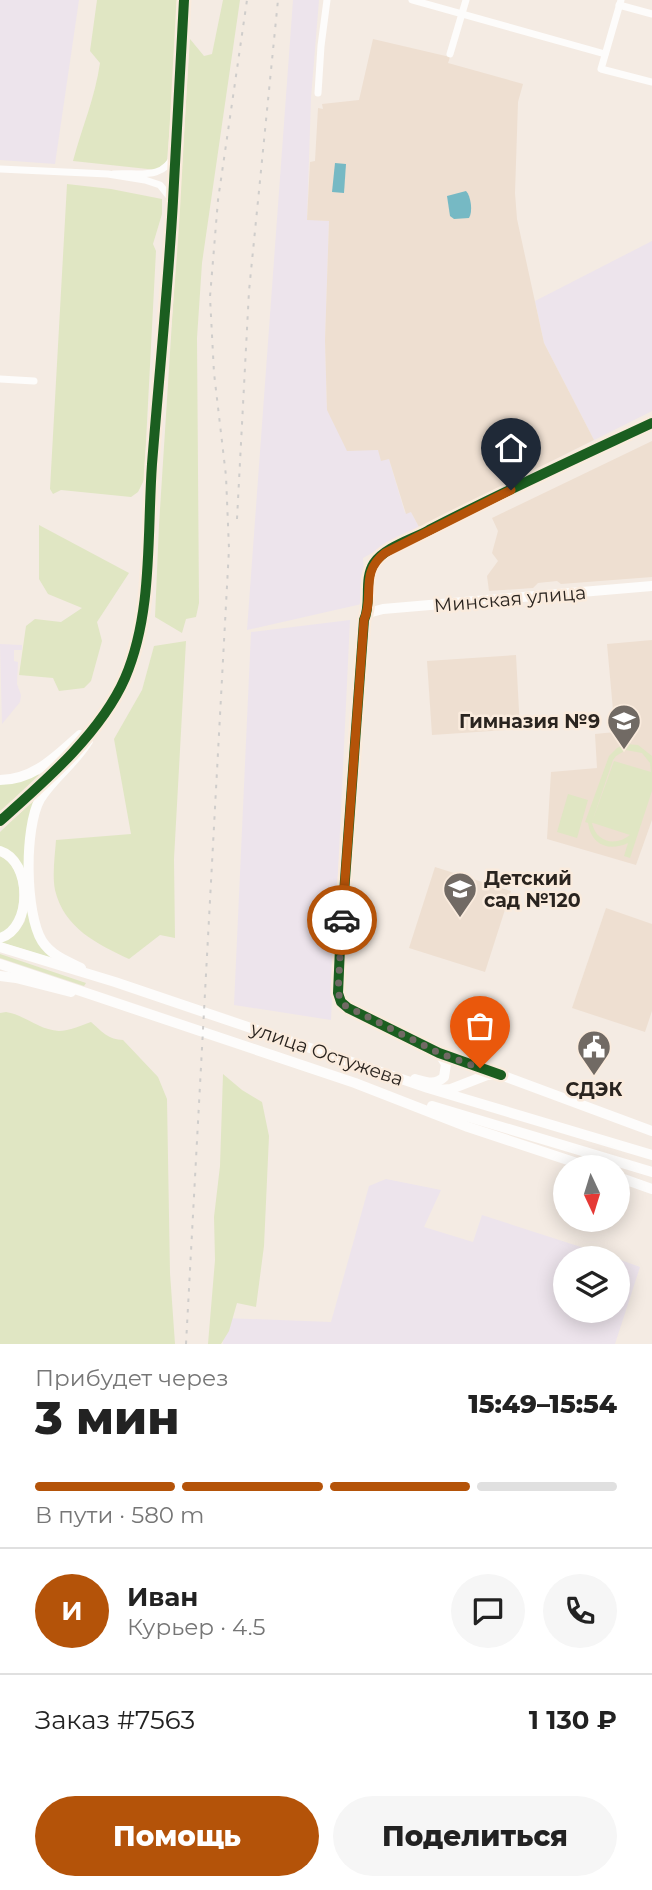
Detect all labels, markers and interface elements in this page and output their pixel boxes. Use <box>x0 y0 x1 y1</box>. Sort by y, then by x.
pin <box>481 418 541 490</box>
icon: home <box>492 429 530 467</box>
street label: Минская улица <box>433 581 587 617</box>
school or university icon: Гимназия №9 <box>605 702 643 751</box>
place label: Гимназия №9 <box>459 710 600 733</box>
place label: Детский сад №120 <box>484 867 581 912</box>
school or university icon: Детский сад №120 <box>441 870 479 919</box>
courier <box>307 885 377 955</box>
icon: car <box>323 901 361 939</box>
pin <box>450 996 510 1068</box>
icon: bag <box>461 1007 499 1045</box>
street label: улица Остужева <box>247 1017 406 1091</box>
public building icon: СДЭК <box>575 1028 613 1077</box>
place label: СДЭК <box>566 1078 622 1101</box>
north arrow <box>553 1155 630 1232</box>
map controls <box>553 1155 630 1323</box>
button: layers <box>553 1246 630 1323</box>
text: Прибудет через <box>35 1364 229 1392</box>
text: 15:49–15:54 <box>468 1388 617 1420</box>
text: 3 мин <box>35 1389 179 1446</box>
text: В пути · 580 m <box>35 1501 205 1529</box>
button: chat <box>451 1574 525 1648</box>
button: phone <box>543 1574 617 1648</box>
text: Иван <box>127 1581 198 1613</box>
text: И <box>61 1595 83 1627</box>
text: Курьер · 4.5 <box>127 1613 266 1641</box>
text: Заказ #7563 <box>35 1704 195 1736</box>
text: 1 130 ₽ <box>529 1704 617 1736</box>
button: Помощь <box>35 1796 319 1876</box>
button: Поделиться <box>333 1796 617 1876</box>

